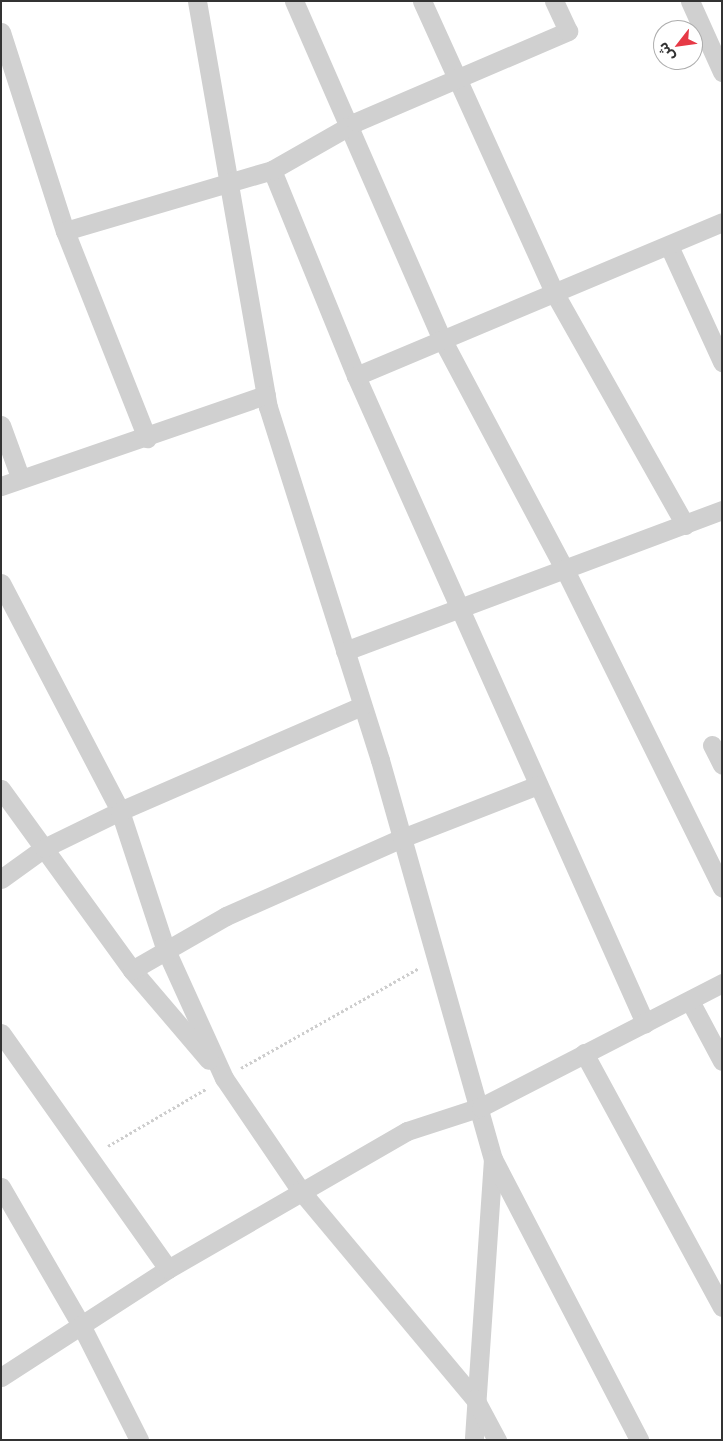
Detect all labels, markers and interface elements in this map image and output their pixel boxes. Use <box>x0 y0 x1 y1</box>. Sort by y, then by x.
north arrow <box>653 20 703 70</box>
text: ش <box>652 39 679 65</box>

